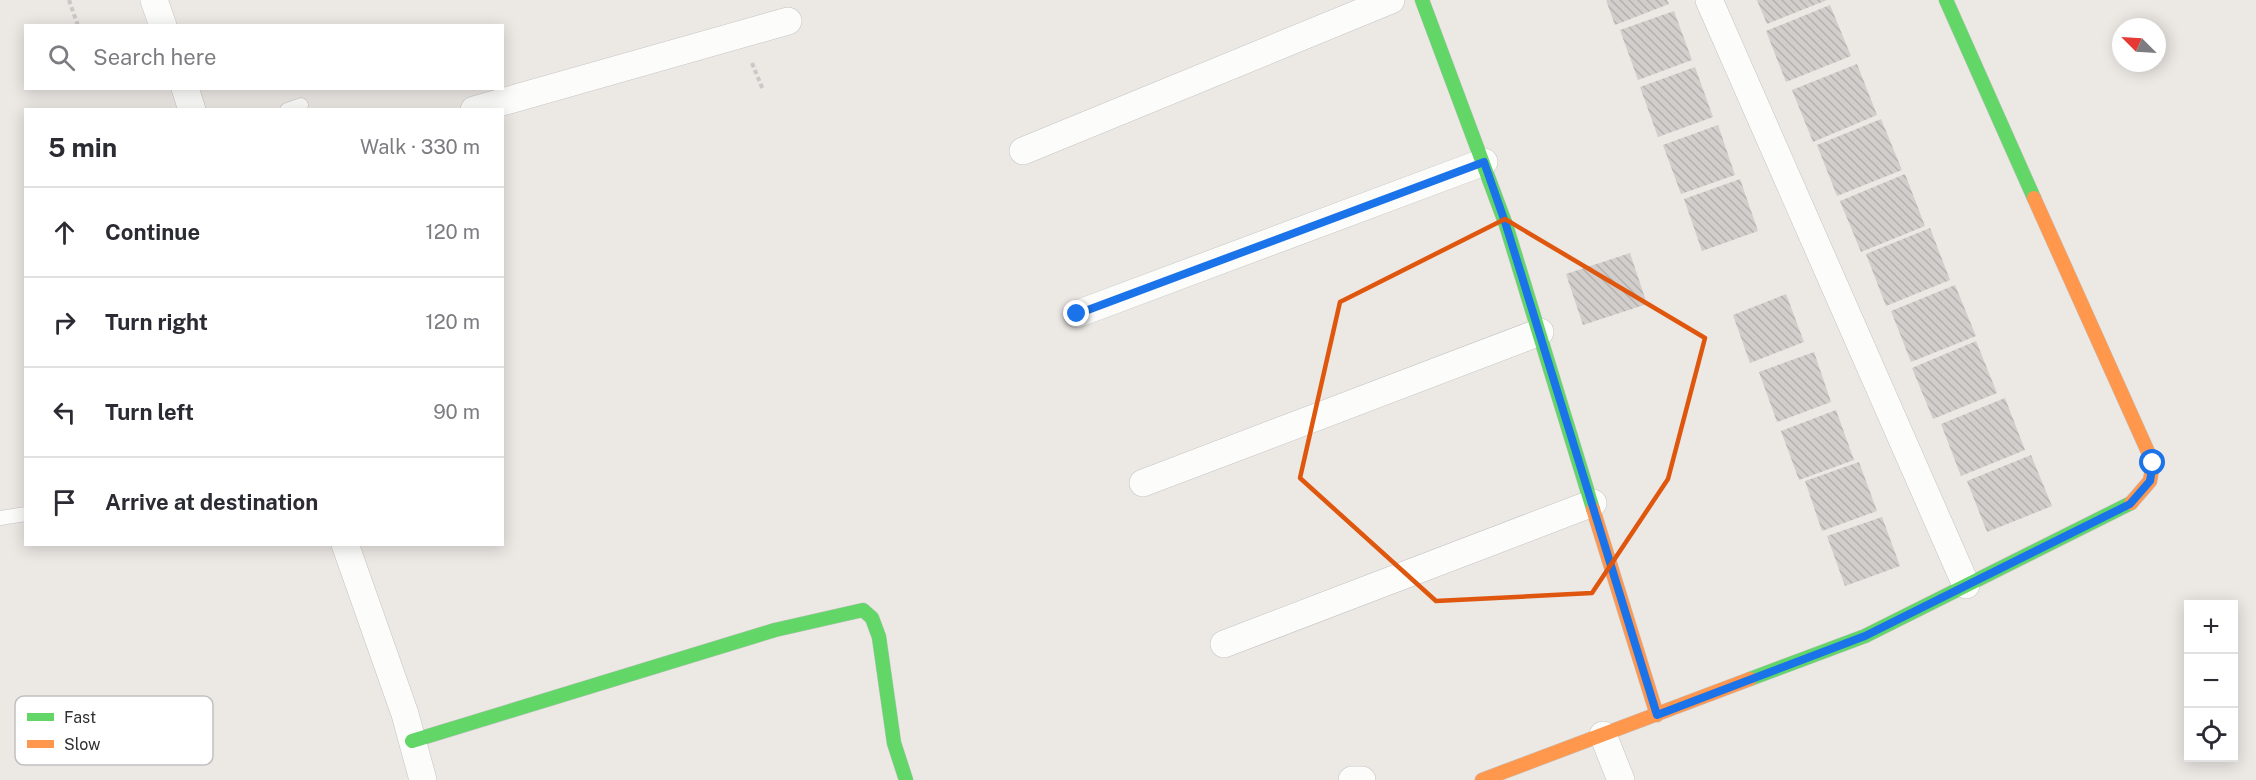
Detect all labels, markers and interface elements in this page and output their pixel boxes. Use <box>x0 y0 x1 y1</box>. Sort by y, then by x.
north arrow <box>2112 18 2166 72</box>
search box <box>24 24 504 90</box>
icon: search <box>45 41 78 74</box>
text: Search here <box>93 44 217 70</box>
text: 5 min <box>48 132 117 163</box>
text: Walk · 330 m <box>360 135 480 159</box>
icon: ahead <box>48 216 81 249</box>
text: Continue <box>105 219 200 245</box>
text: 120 m <box>426 220 480 244</box>
route end <box>1063 300 1089 326</box>
icon: right <box>48 306 81 339</box>
text: Turn right <box>105 309 208 335</box>
text: 120 m <box>426 310 480 334</box>
icon: left <box>48 396 81 429</box>
text: Turn left <box>105 399 194 425</box>
text: 90 m <box>433 400 480 424</box>
route start <box>2139 449 2165 475</box>
icon: arrive <box>48 486 81 519</box>
text: Arrive at destination <box>105 489 318 515</box>
map controls <box>2184 600 2238 762</box>
button: + <box>2184 600 2238 654</box>
button: − <box>2184 654 2238 708</box>
legend <box>15 696 213 765</box>
text: Fast <box>64 708 96 727</box>
button: locate <box>2184 708 2238 762</box>
text: Slow <box>64 735 101 754</box>

